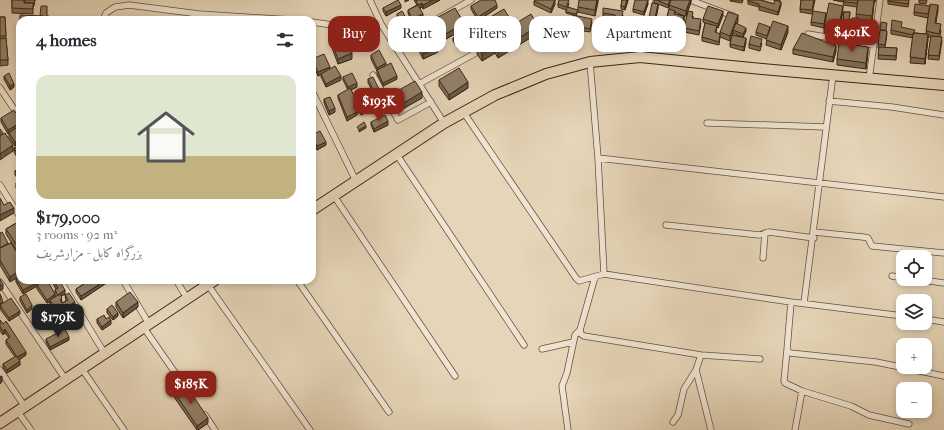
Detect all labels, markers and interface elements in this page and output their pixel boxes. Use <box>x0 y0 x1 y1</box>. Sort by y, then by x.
chip: Buy <box>328 16 380 52</box>
chip: Rent <box>388 16 446 52</box>
chip: Filters <box>454 16 521 52</box>
chip: New <box>529 16 584 52</box>
chip: Apartment <box>592 16 686 52</box>
pin: $401K <box>824 19 880 53</box>
text: $401K <box>834 24 870 39</box>
icon: filters <box>274 29 296 51</box>
text: 4 homes <box>36 30 96 50</box>
pin: $193K <box>351 88 407 122</box>
text: $193K <box>362 93 396 108</box>
icon: home <box>130 101 202 173</box>
text: $179,000 <box>36 207 100 227</box>
text: 3 rooms · 92 m² <box>36 227 117 242</box>
text: بزرگراه کابل - مزارشریف <box>36 245 142 260</box>
map controls <box>896 250 932 418</box>
button: locate <box>896 250 932 286</box>
button: layers <box>896 294 932 330</box>
pin: $179K <box>30 304 86 338</box>
text: $179K <box>41 309 75 324</box>
button: + <box>896 338 932 374</box>
pin: $185K <box>163 371 219 405</box>
text: $185K <box>174 376 208 391</box>
button: − <box>896 382 932 418</box>

